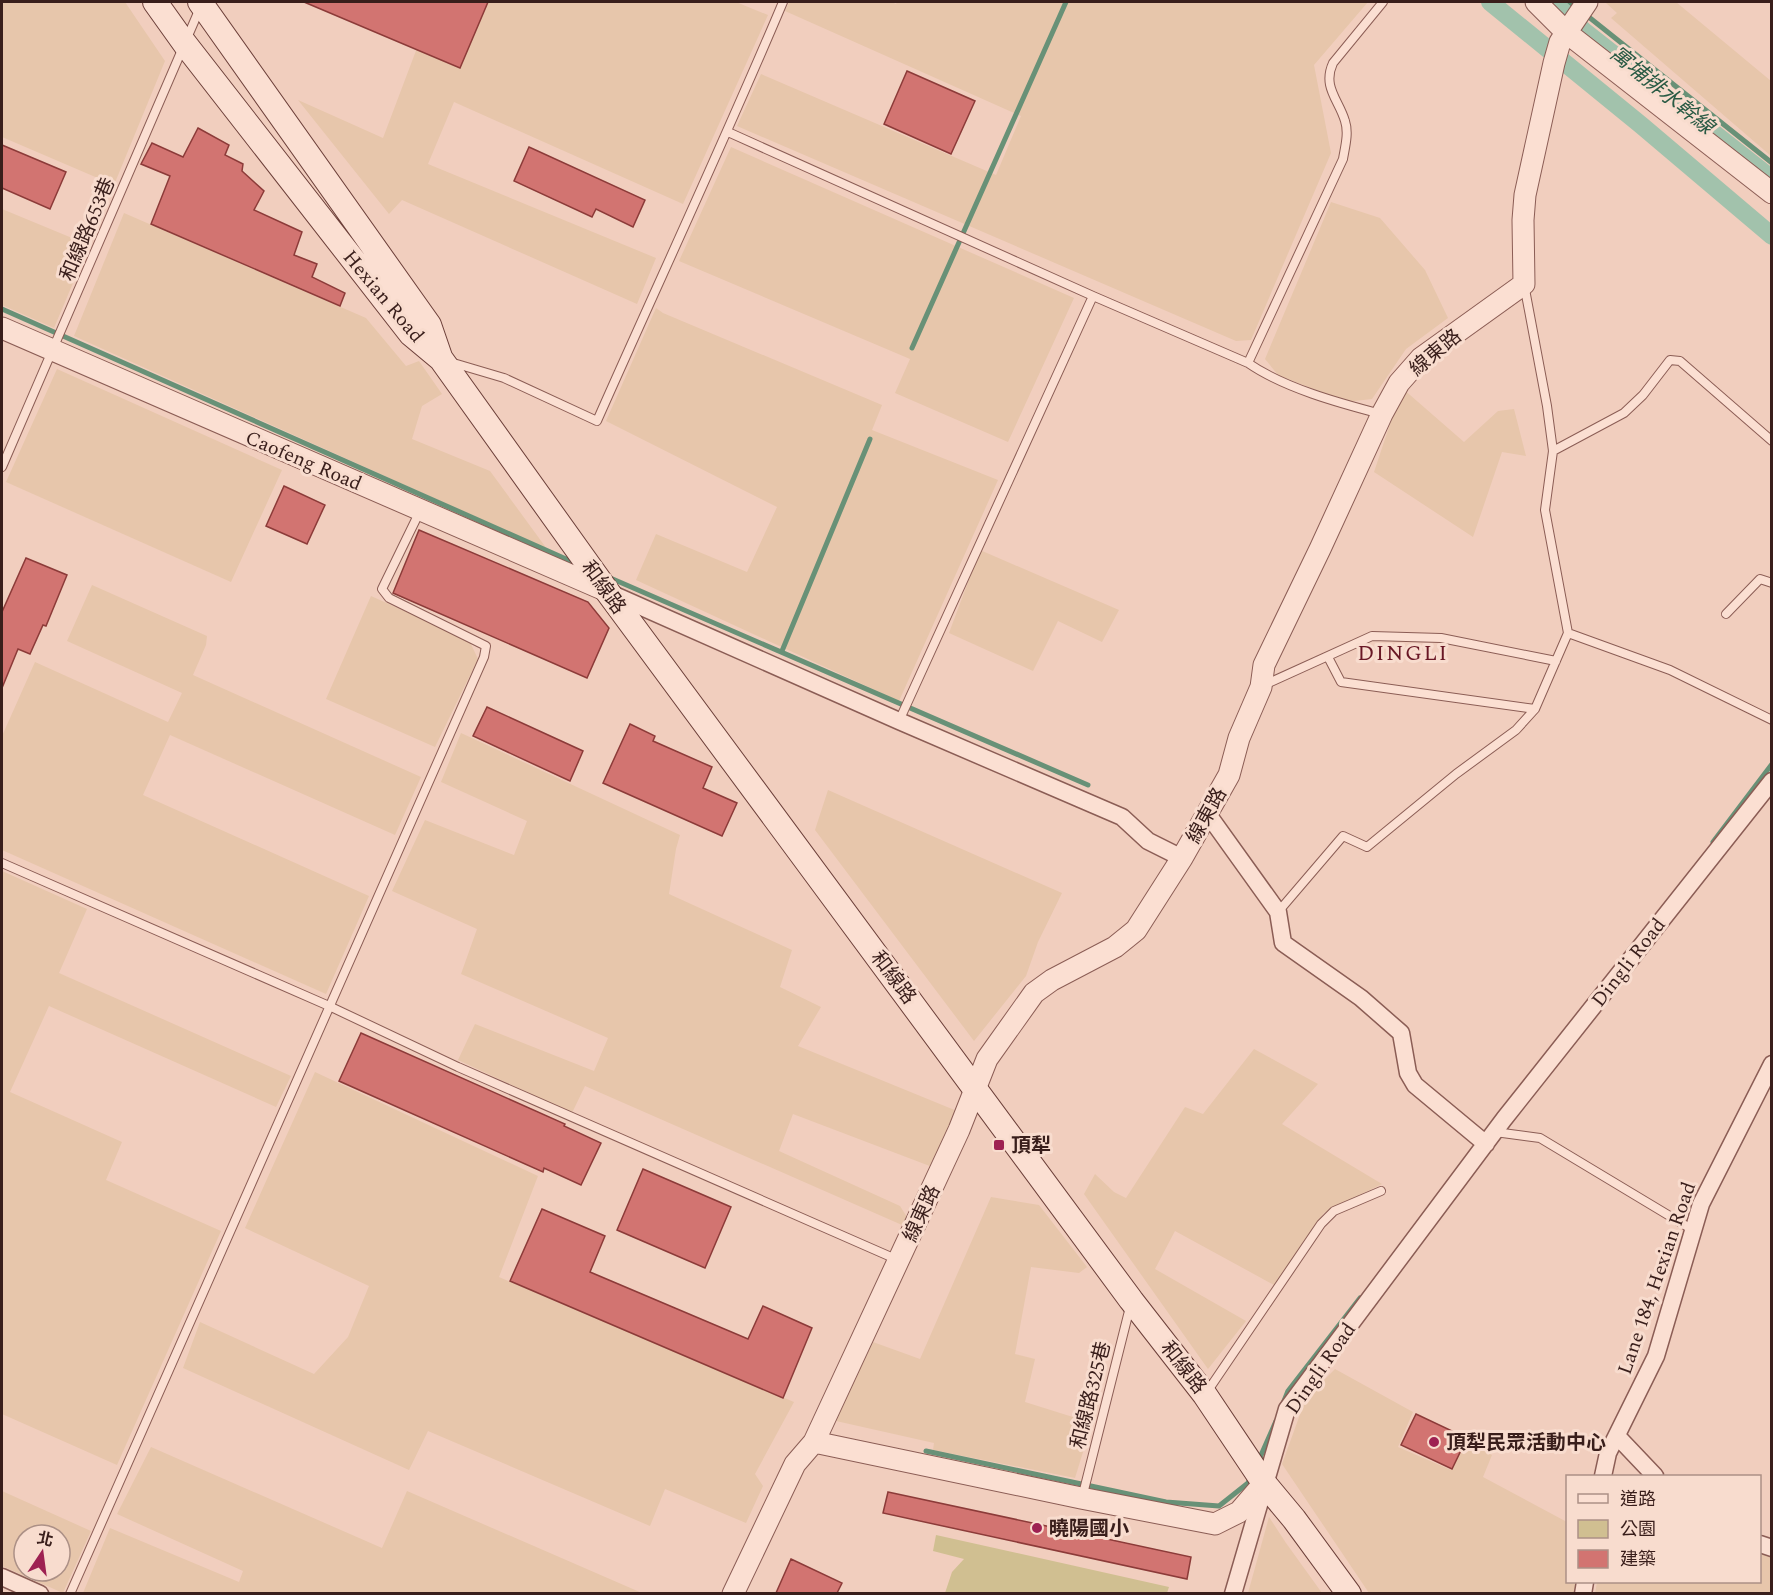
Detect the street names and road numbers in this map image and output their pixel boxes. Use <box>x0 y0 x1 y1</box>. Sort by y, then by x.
street label: 和線路653巷 <box>53 173 123 286</box>
street label: Hexian Road <box>335 244 431 350</box>
street label: 線東路 <box>1403 322 1468 384</box>
street label: Caofeng Road <box>241 423 367 499</box>
street label: 和線路 <box>573 555 633 621</box>
street label: 線東路 <box>1179 782 1235 849</box>
street label: Dingli Road <box>1584 912 1673 1014</box>
street label: 和線路 <box>863 945 923 1011</box>
street label: Lane 184, Hexian Road <box>1610 1178 1704 1379</box>
street label: 線東路 <box>896 1180 948 1247</box>
street label: Dingli Road <box>1278 1316 1364 1421</box>
street label: 和線路 <box>1153 1335 1214 1400</box>
street label: 和線路325巷 <box>1063 1338 1119 1452</box>

